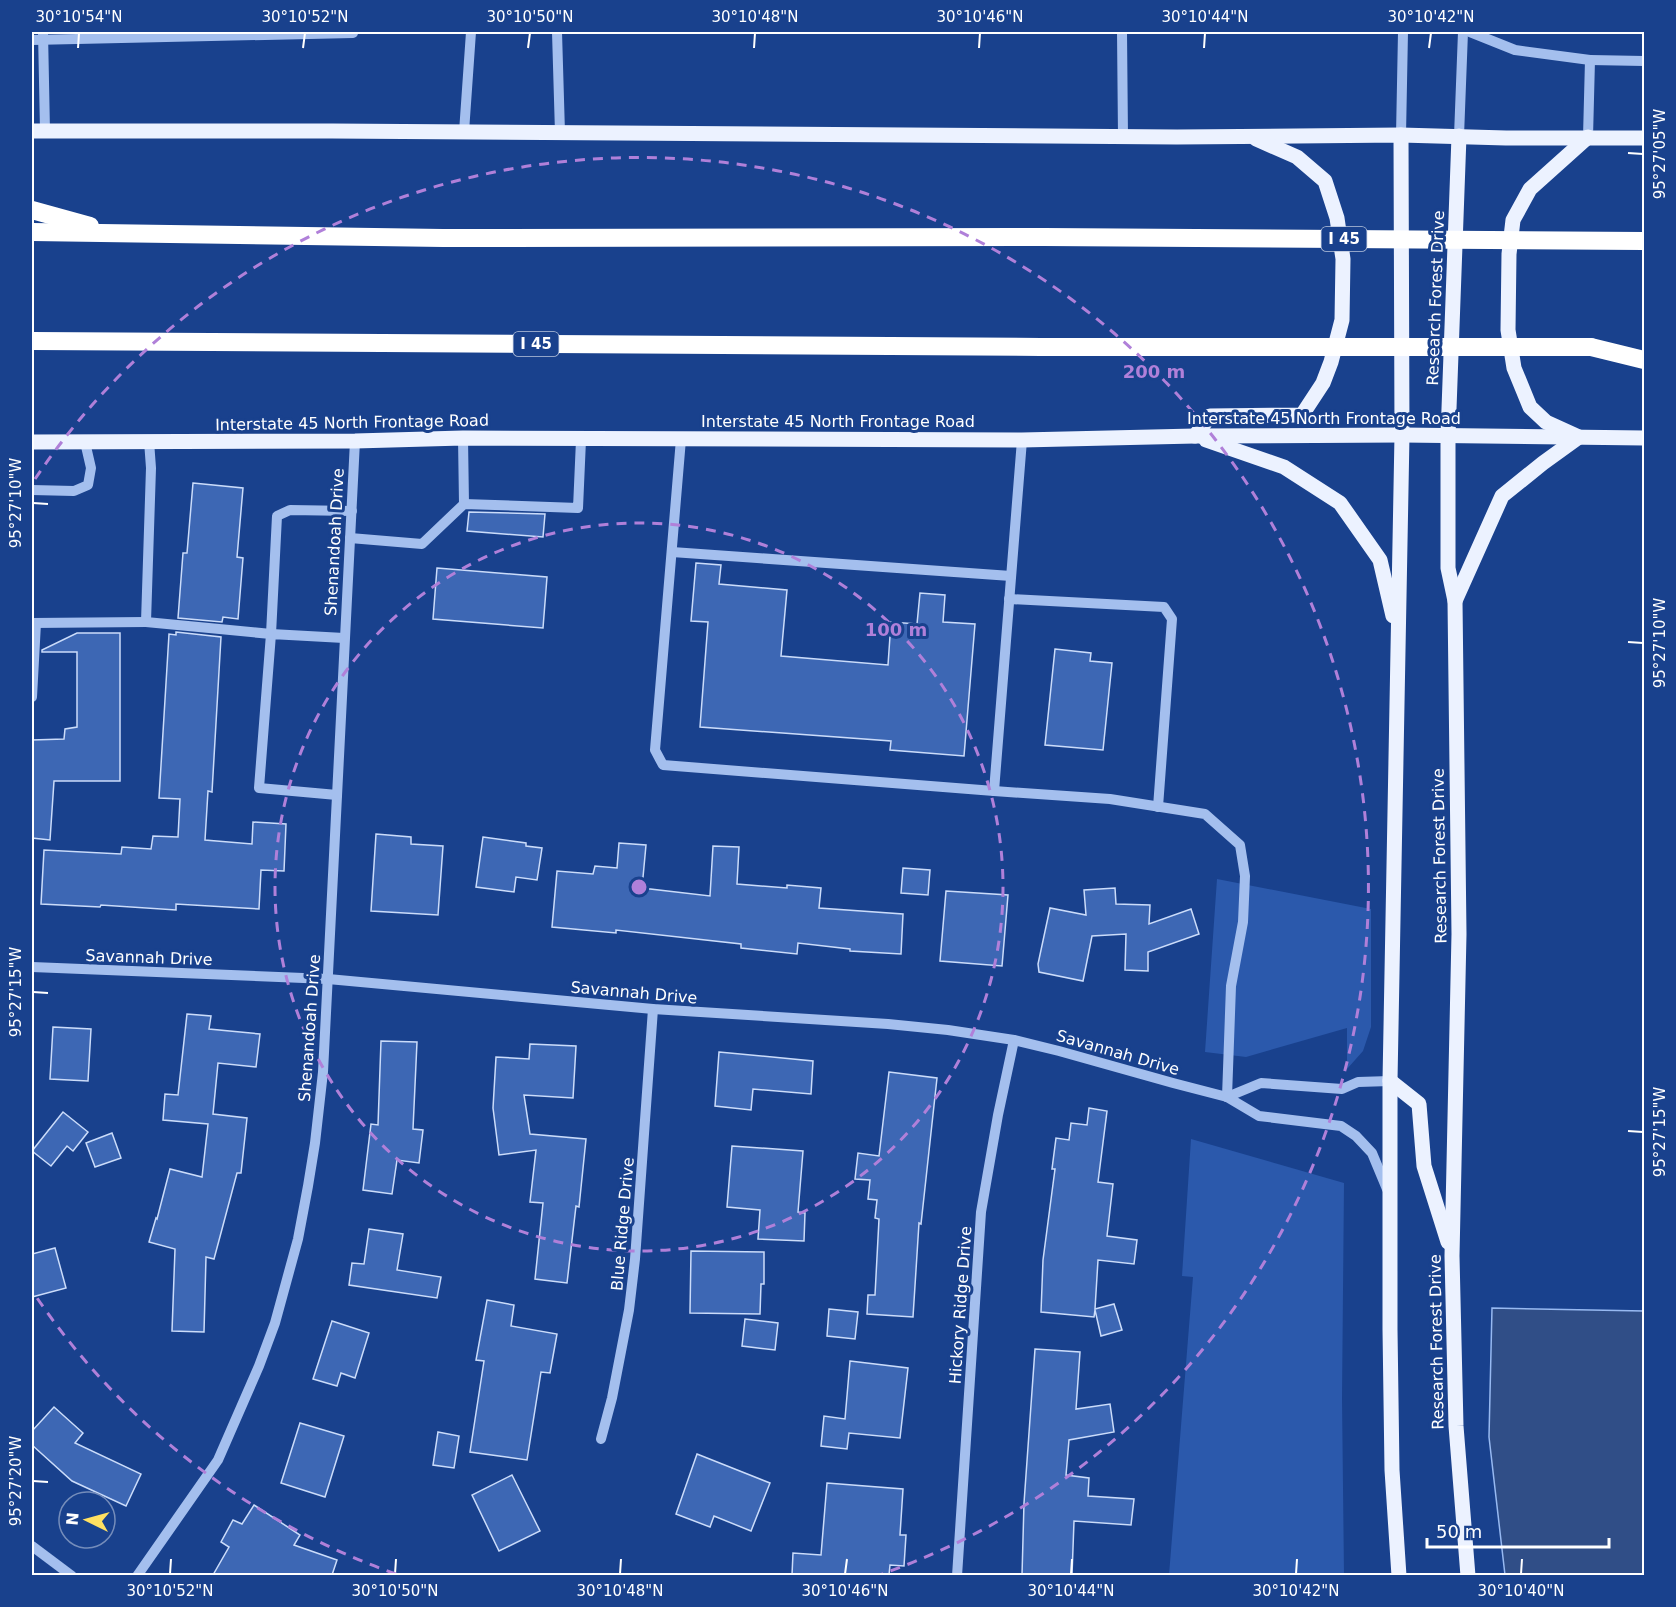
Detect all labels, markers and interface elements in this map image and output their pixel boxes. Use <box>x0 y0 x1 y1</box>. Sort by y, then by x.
text: 30°10'54"N <box>35 8 123 26</box>
text: 30°10'52"N <box>261 8 349 26</box>
text: 30°10'50"N <box>486 8 574 26</box>
text: 30°10'48"N <box>711 8 799 26</box>
text: 30°10'46"N <box>936 8 1024 26</box>
text: 30°10'44"N <box>1161 8 1249 26</box>
text: 30°10'42"N <box>1387 8 1475 26</box>
text: 95°27'05"W <box>1651 109 1669 199</box>
street label: Research Forest Drive <box>1423 210 1448 386</box>
road number: I 45 <box>1322 227 1366 251</box>
road number: I 45 <box>514 332 558 356</box>
text: 200 m <box>1123 361 1185 382</box>
street label: Interstate 45 North Frontage Road <box>1187 409 1461 428</box>
street label: Interstate 45 North Frontage Road <box>215 411 489 434</box>
street label: Interstate 45 North Frontage Road <box>701 412 975 431</box>
text: 95°27'10"W <box>7 458 25 548</box>
street label: Shenandoah Drive <box>321 468 348 616</box>
text: 95°27'10"W <box>1651 598 1669 688</box>
text: 100 m <box>865 619 927 640</box>
street label: Research Forest Drive <box>1428 768 1451 944</box>
centre of rings <box>629 877 649 897</box>
street label: Savannah Drive <box>85 946 213 969</box>
text: 95°27'15"W <box>7 947 25 1037</box>
street label: Shenandoah Drive <box>295 954 324 1102</box>
street label: Savannah Drive <box>570 977 698 1008</box>
street label: Savannah Drive <box>1054 1026 1182 1079</box>
text: 95°27'15"W <box>1651 1087 1669 1177</box>
street label: Blue Ridge Drive <box>607 1156 638 1292</box>
street label: Hickory Ridge Drive <box>945 1225 975 1385</box>
street label: Research Forest Drive <box>1425 1254 1448 1430</box>
text: 95°27'20"W <box>7 1436 25 1526</box>
north arrow <box>57 1490 117 1550</box>
text: N <box>63 1511 83 1526</box>
scale bar <box>1427 1511 1608 1549</box>
text: 50 m <box>1436 1521 1482 1542</box>
text: 30°10'52"N <box>126 1582 214 1600</box>
text: 30°10'50"N <box>351 1582 439 1600</box>
text: 30°10'48"N <box>576 1582 664 1600</box>
text: 30°10'46"N <box>801 1582 889 1600</box>
text: 30°10'44"N <box>1027 1582 1115 1600</box>
text: 30°10'42"N <box>1252 1582 1340 1600</box>
text: 30°10'40"N <box>1477 1582 1565 1600</box>

